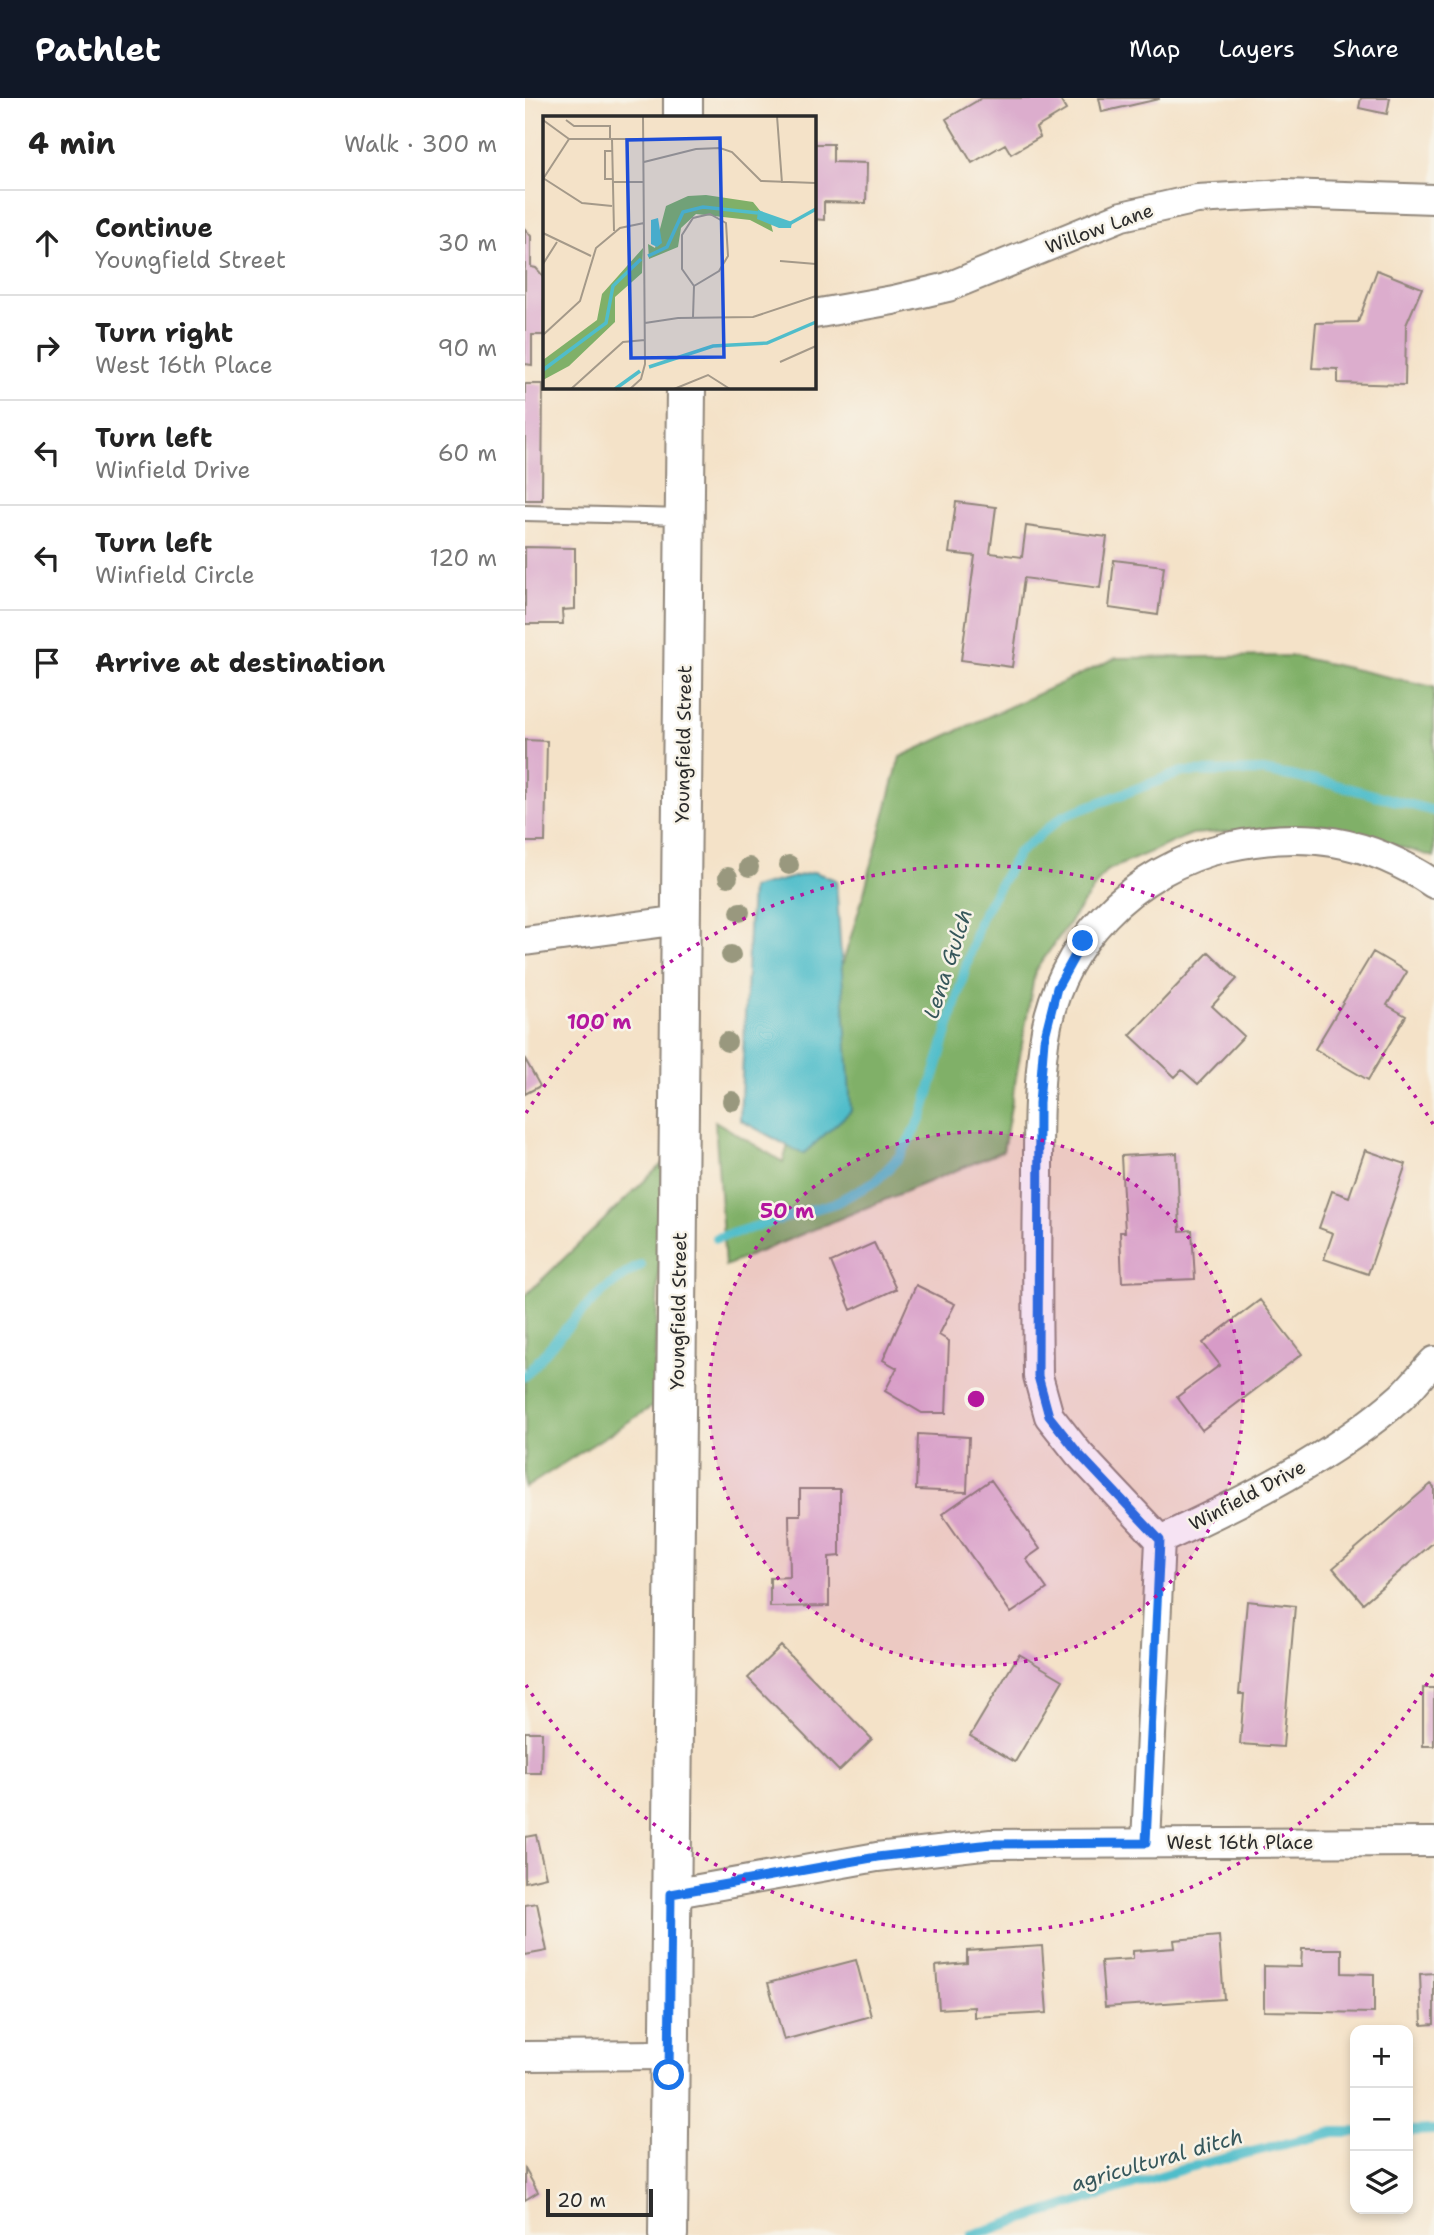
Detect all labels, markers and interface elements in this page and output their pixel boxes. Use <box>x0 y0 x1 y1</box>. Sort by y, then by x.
text: Pathlet <box>35 27 161 72</box>
text: Map <box>1129 33 1180 65</box>
text: Layers <box>1218 33 1295 65</box>
text: Share <box>1333 33 1399 65</box>
inset map <box>543 116 815 388</box>
text: 4 min <box>28 123 115 164</box>
text: Walk · 300 m <box>344 129 497 159</box>
street label: Willow Lane <box>1042 197 1157 260</box>
text: Continue <box>95 210 213 245</box>
icon: ahead <box>28 224 66 262</box>
text: 30 m <box>438 228 497 258</box>
text: Youngfield Street <box>95 245 286 275</box>
text: Turn right <box>95 315 233 350</box>
icon: right <box>28 329 66 367</box>
text: 90 m <box>437 333 497 363</box>
text: West 16th Place <box>95 350 273 380</box>
text: Turn left <box>95 420 212 455</box>
icon: left <box>28 434 66 472</box>
text: 60 m <box>438 438 497 468</box>
text: Winfield Drive <box>95 455 251 485</box>
text: Turn left <box>95 525 212 560</box>
icon: left <box>28 539 66 577</box>
text: 120 m <box>429 543 497 573</box>
text: Winfield Circle <box>95 560 255 590</box>
icon: arrive <box>28 644 66 682</box>
text: Arrive at destination <box>95 645 385 680</box>
street label: Youngfield Street <box>670 665 697 823</box>
water label: Lena Gulch <box>917 905 979 1023</box>
route end <box>1067 925 1098 956</box>
text: 100 m <box>567 1008 631 1036</box>
text: 50 m <box>760 1197 814 1225</box>
street label: Youngfield Street <box>665 1232 692 1390</box>
centre of rings <box>964 1387 988 1411</box>
street label: Winfield Drive <box>1185 1454 1310 1537</box>
street label: West 16th Place <box>1167 1830 1313 1855</box>
map controls <box>1350 2025 1413 2214</box>
button: + <box>1350 2025 1413 2088</box>
route start <box>653 2059 684 2090</box>
button: − <box>1350 2088 1413 2151</box>
water label: agricultural ditch <box>1068 2122 1246 2198</box>
button: layers <box>1350 2151 1413 2214</box>
scale bar <box>546 2186 653 2218</box>
text: 20 m <box>557 2188 606 2213</box>

